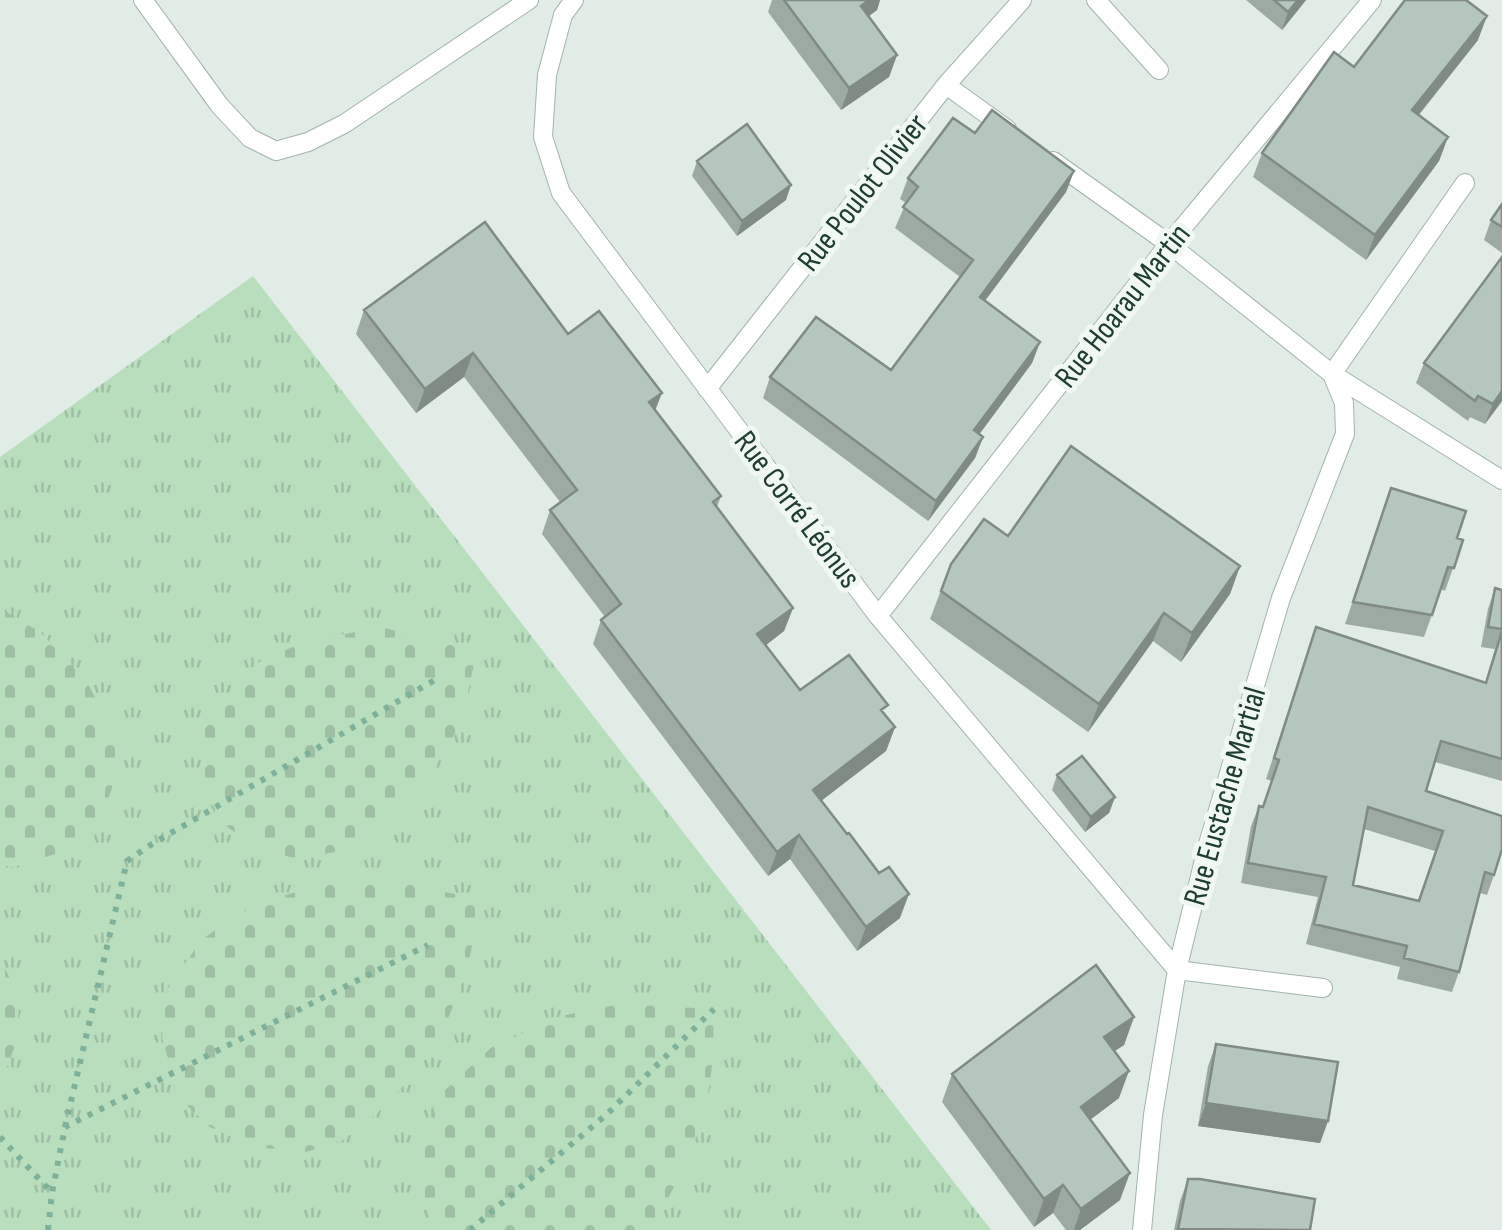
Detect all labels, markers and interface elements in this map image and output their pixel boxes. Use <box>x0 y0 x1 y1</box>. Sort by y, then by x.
street label: Rue Poulot Olivier <box>790 106 937 279</box>
street label: Rue Hoarau Martin <box>1047 216 1199 396</box>
street label: Rue Corré Léonus <box>725 424 869 596</box>
street label: Rue Eustache Martial <box>1176 683 1275 910</box>

